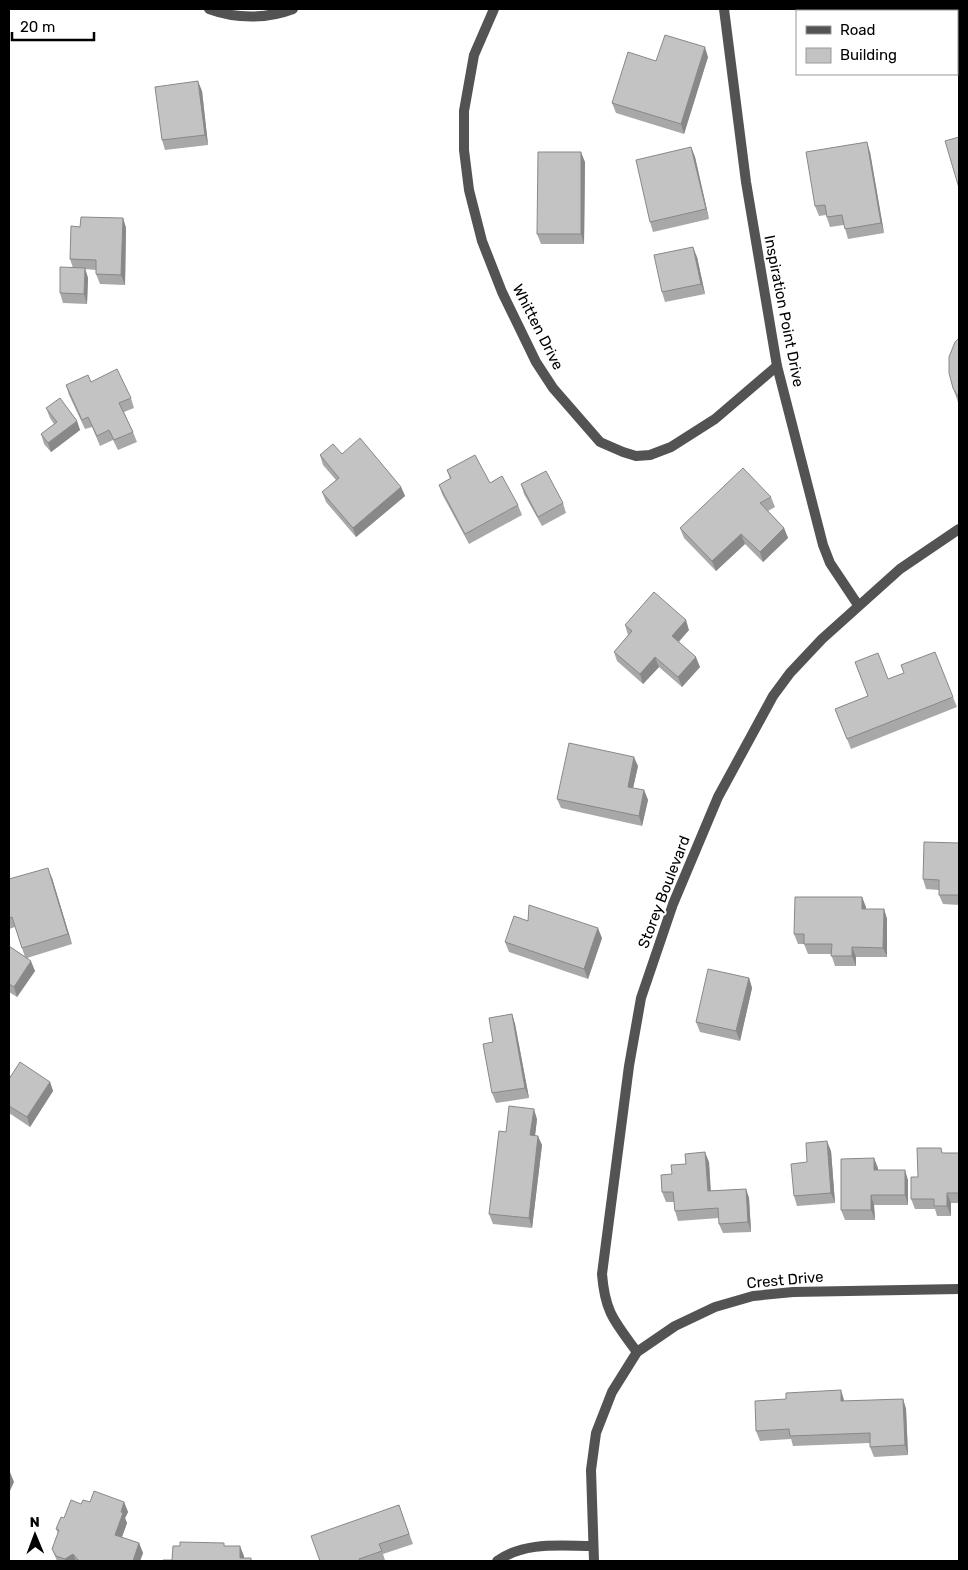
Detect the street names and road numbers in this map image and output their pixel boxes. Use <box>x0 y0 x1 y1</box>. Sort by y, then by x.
street label: Inspiration Point Drive <box>760 233 808 389</box>
street label: Whitten Drive <box>509 281 567 373</box>
street label: Storey Boulevard <box>634 833 694 951</box>
street label: Crest Drive <box>746 1268 824 1292</box>

